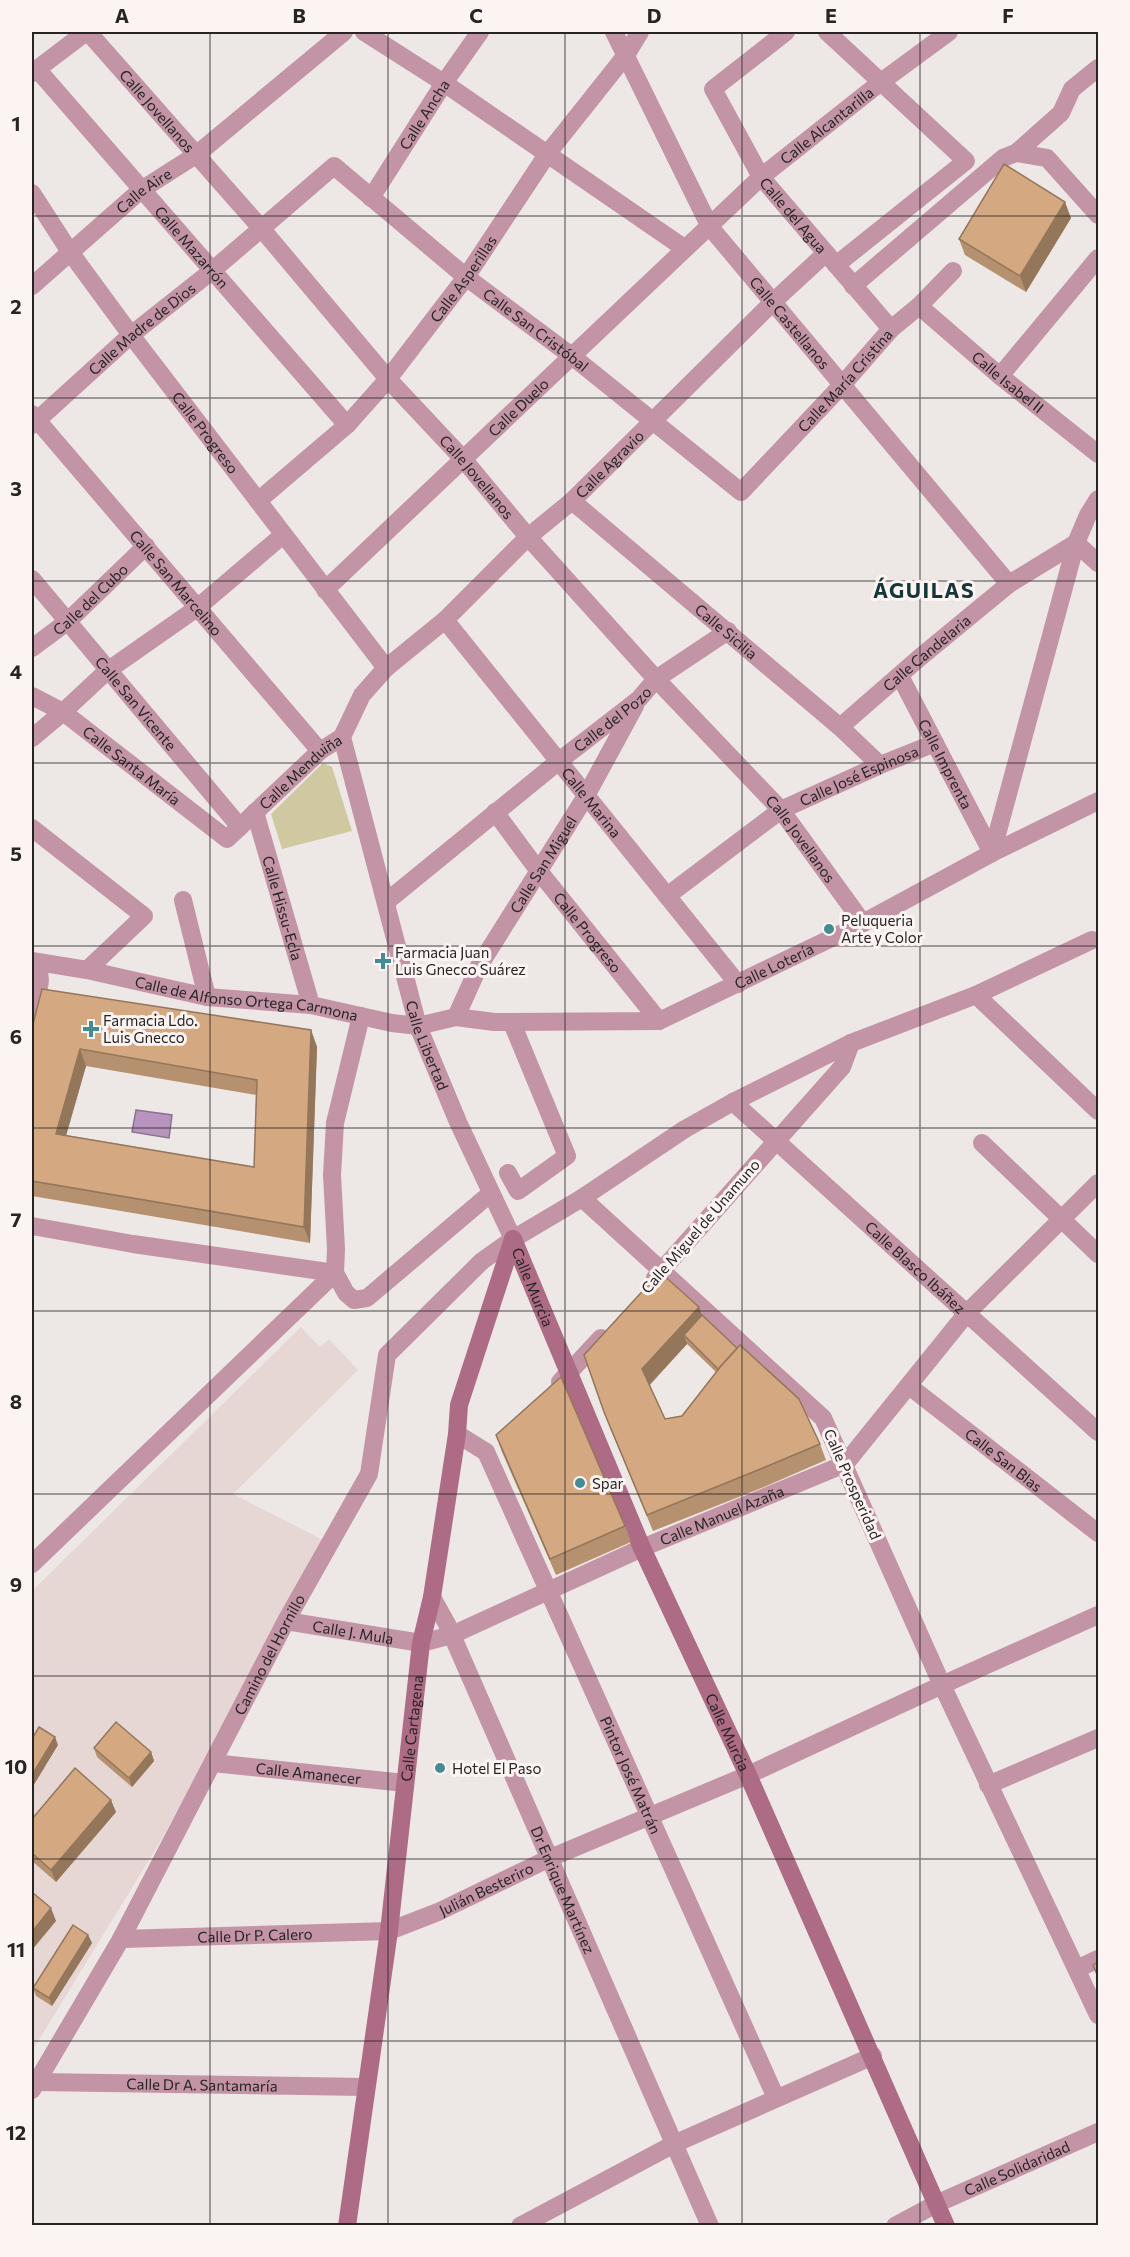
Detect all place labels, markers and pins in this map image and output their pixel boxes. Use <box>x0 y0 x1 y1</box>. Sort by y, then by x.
place label: Peluqueria Arte y Color <box>841 911 923 946</box>
marker: Peluqueria Arte y Color <box>822 922 836 936</box>
place label: Farmacia Juan Luis Gnecco Suárez <box>395 943 526 978</box>
marker: Farmacia Juan Luis Gnecco Suárez <box>376 954 390 968</box>
place label: Farmacia Ldo. Luis Gnecco <box>103 1011 197 1046</box>
marker: Farmacia Ldo. Luis Gnecco <box>84 1022 98 1036</box>
place label: Spar <box>592 1474 624 1492</box>
marker: Spar <box>573 1476 587 1490</box>
place label: Hotel El Paso <box>452 1759 541 1777</box>
marker: Hotel El Paso <box>433 1761 447 1775</box>

